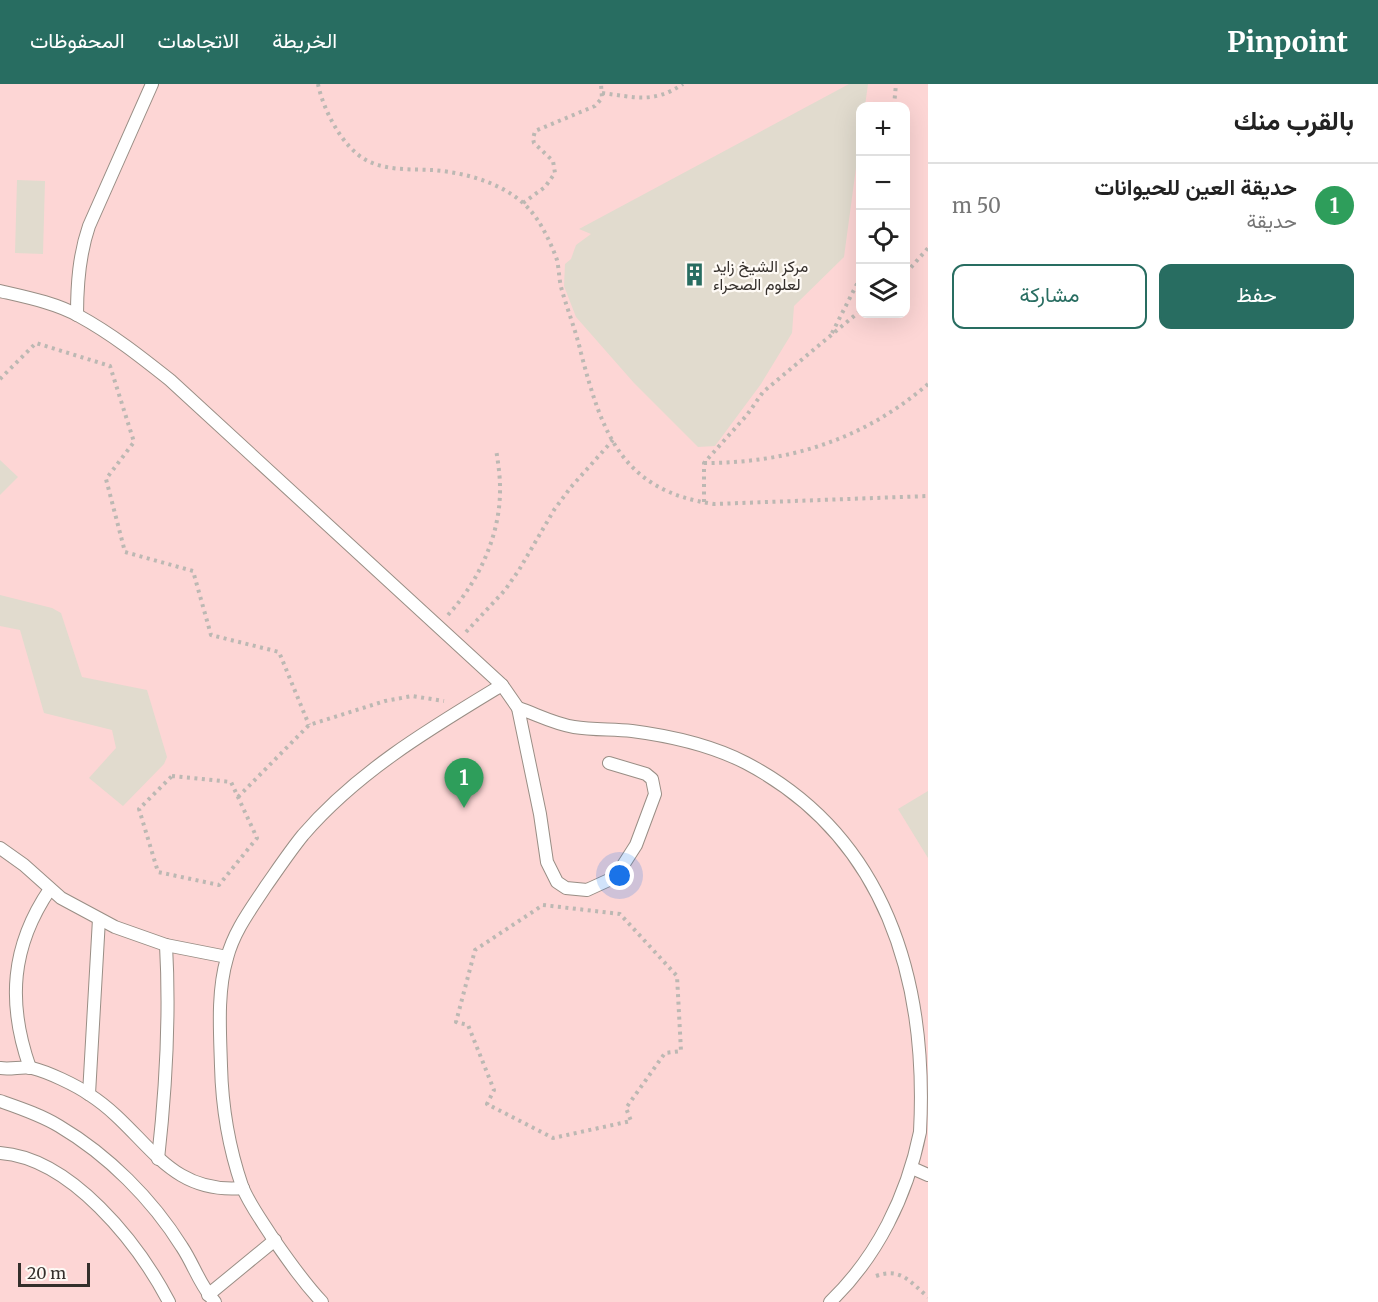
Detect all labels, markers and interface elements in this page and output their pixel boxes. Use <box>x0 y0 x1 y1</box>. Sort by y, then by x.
text: Pinpoint <box>1227 24 1348 60</box>
text: المحفوظات <box>30 27 125 54</box>
text: الاتجاهات <box>158 27 239 54</box>
text: الخريطة <box>272 27 337 54</box>
map controls <box>856 102 910 318</box>
button: + <box>856 102 910 156</box>
text: بالقرب منك <box>1234 104 1354 137</box>
button: − <box>856 156 910 210</box>
text: حديقة العين للحيوانات <box>1095 173 1297 201</box>
text: 50 m <box>952 193 1001 218</box>
text: 1 <box>1330 193 1339 218</box>
text: حديقة <box>1246 208 1297 233</box>
button: locate <box>856 210 910 264</box>
place label: مركز الشيخ زايد لعلوم الصحراء <box>713 256 808 295</box>
building icon: مركز الشيخ زايد لعلوم الصحراء <box>682 262 708 288</box>
button: layers <box>856 264 910 318</box>
button: مشاركة <box>952 264 1147 329</box>
button: حفظ <box>1159 264 1354 329</box>
pin: 1 <box>444 758 484 808</box>
your location <box>605 861 634 890</box>
scale bar <box>18 1260 90 1288</box>
text: 20 m <box>27 1263 66 1283</box>

